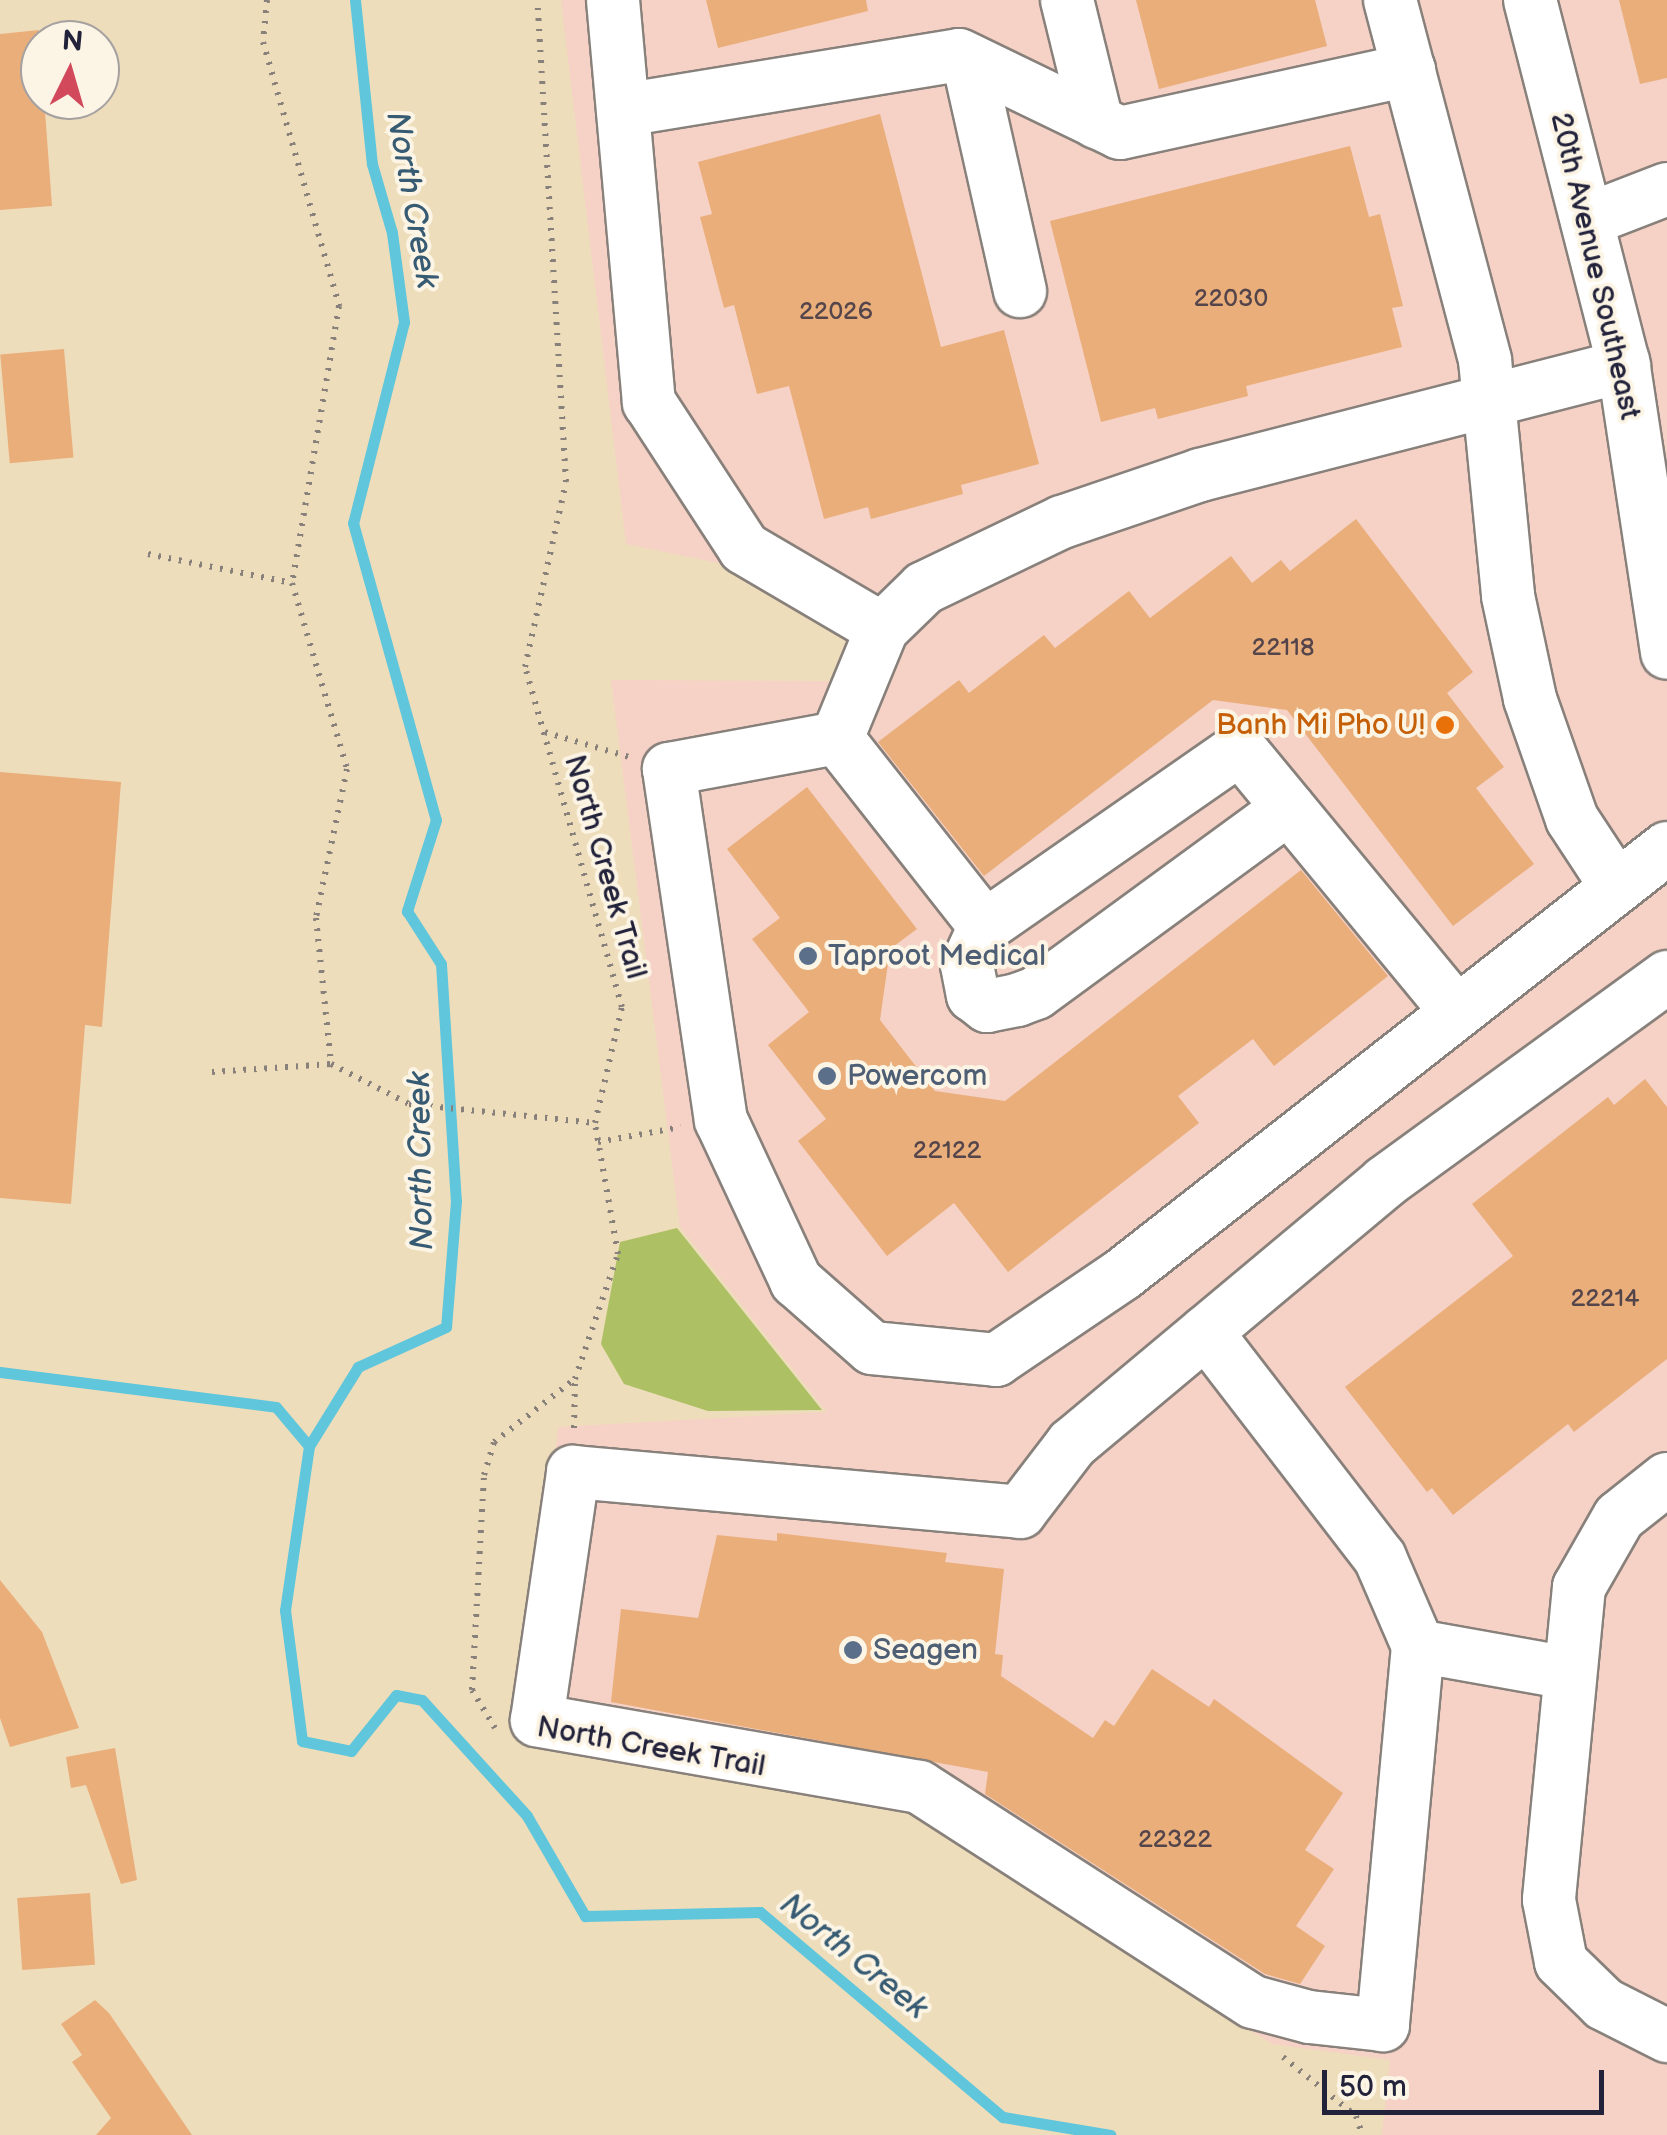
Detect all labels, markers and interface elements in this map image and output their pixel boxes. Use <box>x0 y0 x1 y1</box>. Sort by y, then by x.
north arrow <box>20 20 120 120</box>
text: N <box>61 24 84 59</box>
water label: North Creek <box>377 109 445 291</box>
street label: 20th Avenue Southeast <box>1542 109 1648 423</box>
house number: 22030 <box>1194 284 1268 314</box>
house number: 22026 <box>799 297 873 327</box>
house number: 22118 <box>1251 633 1315 663</box>
place label: Banh Mi Pho U! <box>1216 707 1425 743</box>
marker: Banh Mi Pho U! <box>1434 714 1456 736</box>
street label: North Creek Trail <box>556 751 654 983</box>
place label: Taproot Medical <box>828 938 1046 974</box>
marker: Taproot Medical <box>797 945 819 967</box>
place label: Powercom <box>847 1058 987 1094</box>
marker: Powercom <box>816 1065 838 1087</box>
water label: North Creek <box>401 1071 443 1251</box>
house number: 22122 <box>913 1136 981 1166</box>
house number: 22214 <box>1571 1284 1639 1314</box>
place label: Seagen <box>873 1632 978 1668</box>
marker: Seagen <box>842 1639 864 1661</box>
street label: North Creek Trail <box>534 1709 768 1785</box>
house number: 22322 <box>1138 1825 1212 1855</box>
water label: North Creek <box>772 1886 934 2028</box>
scale bar <box>1327 2050 1610 2112</box>
text: 50 m <box>1339 2069 1407 2105</box>

